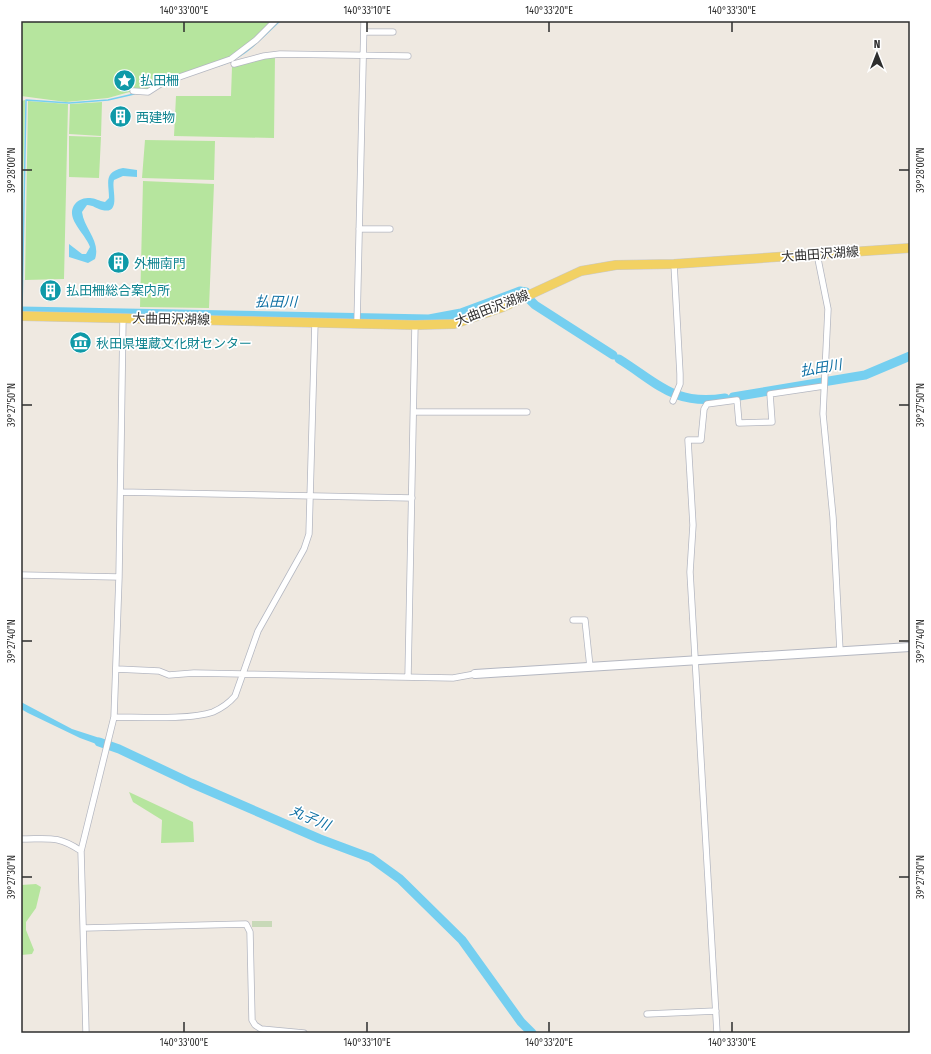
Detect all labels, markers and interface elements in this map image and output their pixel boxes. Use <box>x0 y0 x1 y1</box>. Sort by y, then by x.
text: 140°33'00"E <box>160 5 208 17</box>
text: 140°33'10"E <box>343 5 391 17</box>
text: 140°33'20"E <box>525 5 573 17</box>
text: 140°33'30"E <box>708 5 756 17</box>
north arrow <box>857 34 897 74</box>
text: N <box>874 38 880 51</box>
place icon: 払田柵 <box>112 67 138 93</box>
place label: 払田柵 <box>140 73 179 88</box>
building icon: 西建物 <box>107 104 133 130</box>
place label: 西建物 <box>136 110 175 125</box>
text: 39°28'00"N <box>6 147 18 193</box>
text: 39°28'00"N <box>915 147 927 193</box>
street label: 大曲田沢湖線 <box>781 244 859 264</box>
building icon: 外柵南門 <box>105 250 131 276</box>
place label: 外柵南門 <box>134 256 186 271</box>
building icon: 払田柵総合案内所 <box>37 277 63 303</box>
place label: 払田柵総合案内所 <box>66 283 170 298</box>
street label: 大曲田沢湖線 <box>453 287 531 329</box>
water label: 払田川 <box>255 293 299 311</box>
street label: 大曲田沢湖線 <box>132 311 210 327</box>
museum icon: 秋田県埋蔵文化財センター <box>67 330 93 356</box>
place label: 秋田県埋蔵文化財センター <box>96 336 252 351</box>
water label: 払田川 <box>799 356 845 380</box>
text: 39°27'50"N <box>6 383 18 427</box>
text: 39°27'50"N <box>915 383 927 427</box>
text: 39°27'40"N <box>6 619 18 663</box>
text: 39°27'40"N <box>915 619 927 663</box>
water label: 丸子川 <box>287 802 334 835</box>
text: 39°27'30"N <box>6 855 18 899</box>
text: 39°27'30"N <box>915 855 927 899</box>
text: 140°33'00"E <box>160 1037 208 1049</box>
text: 140°33'10"E <box>343 1037 391 1049</box>
text: 140°33'20"E <box>525 1037 573 1049</box>
text: 140°33'30"E <box>708 1037 756 1049</box>

